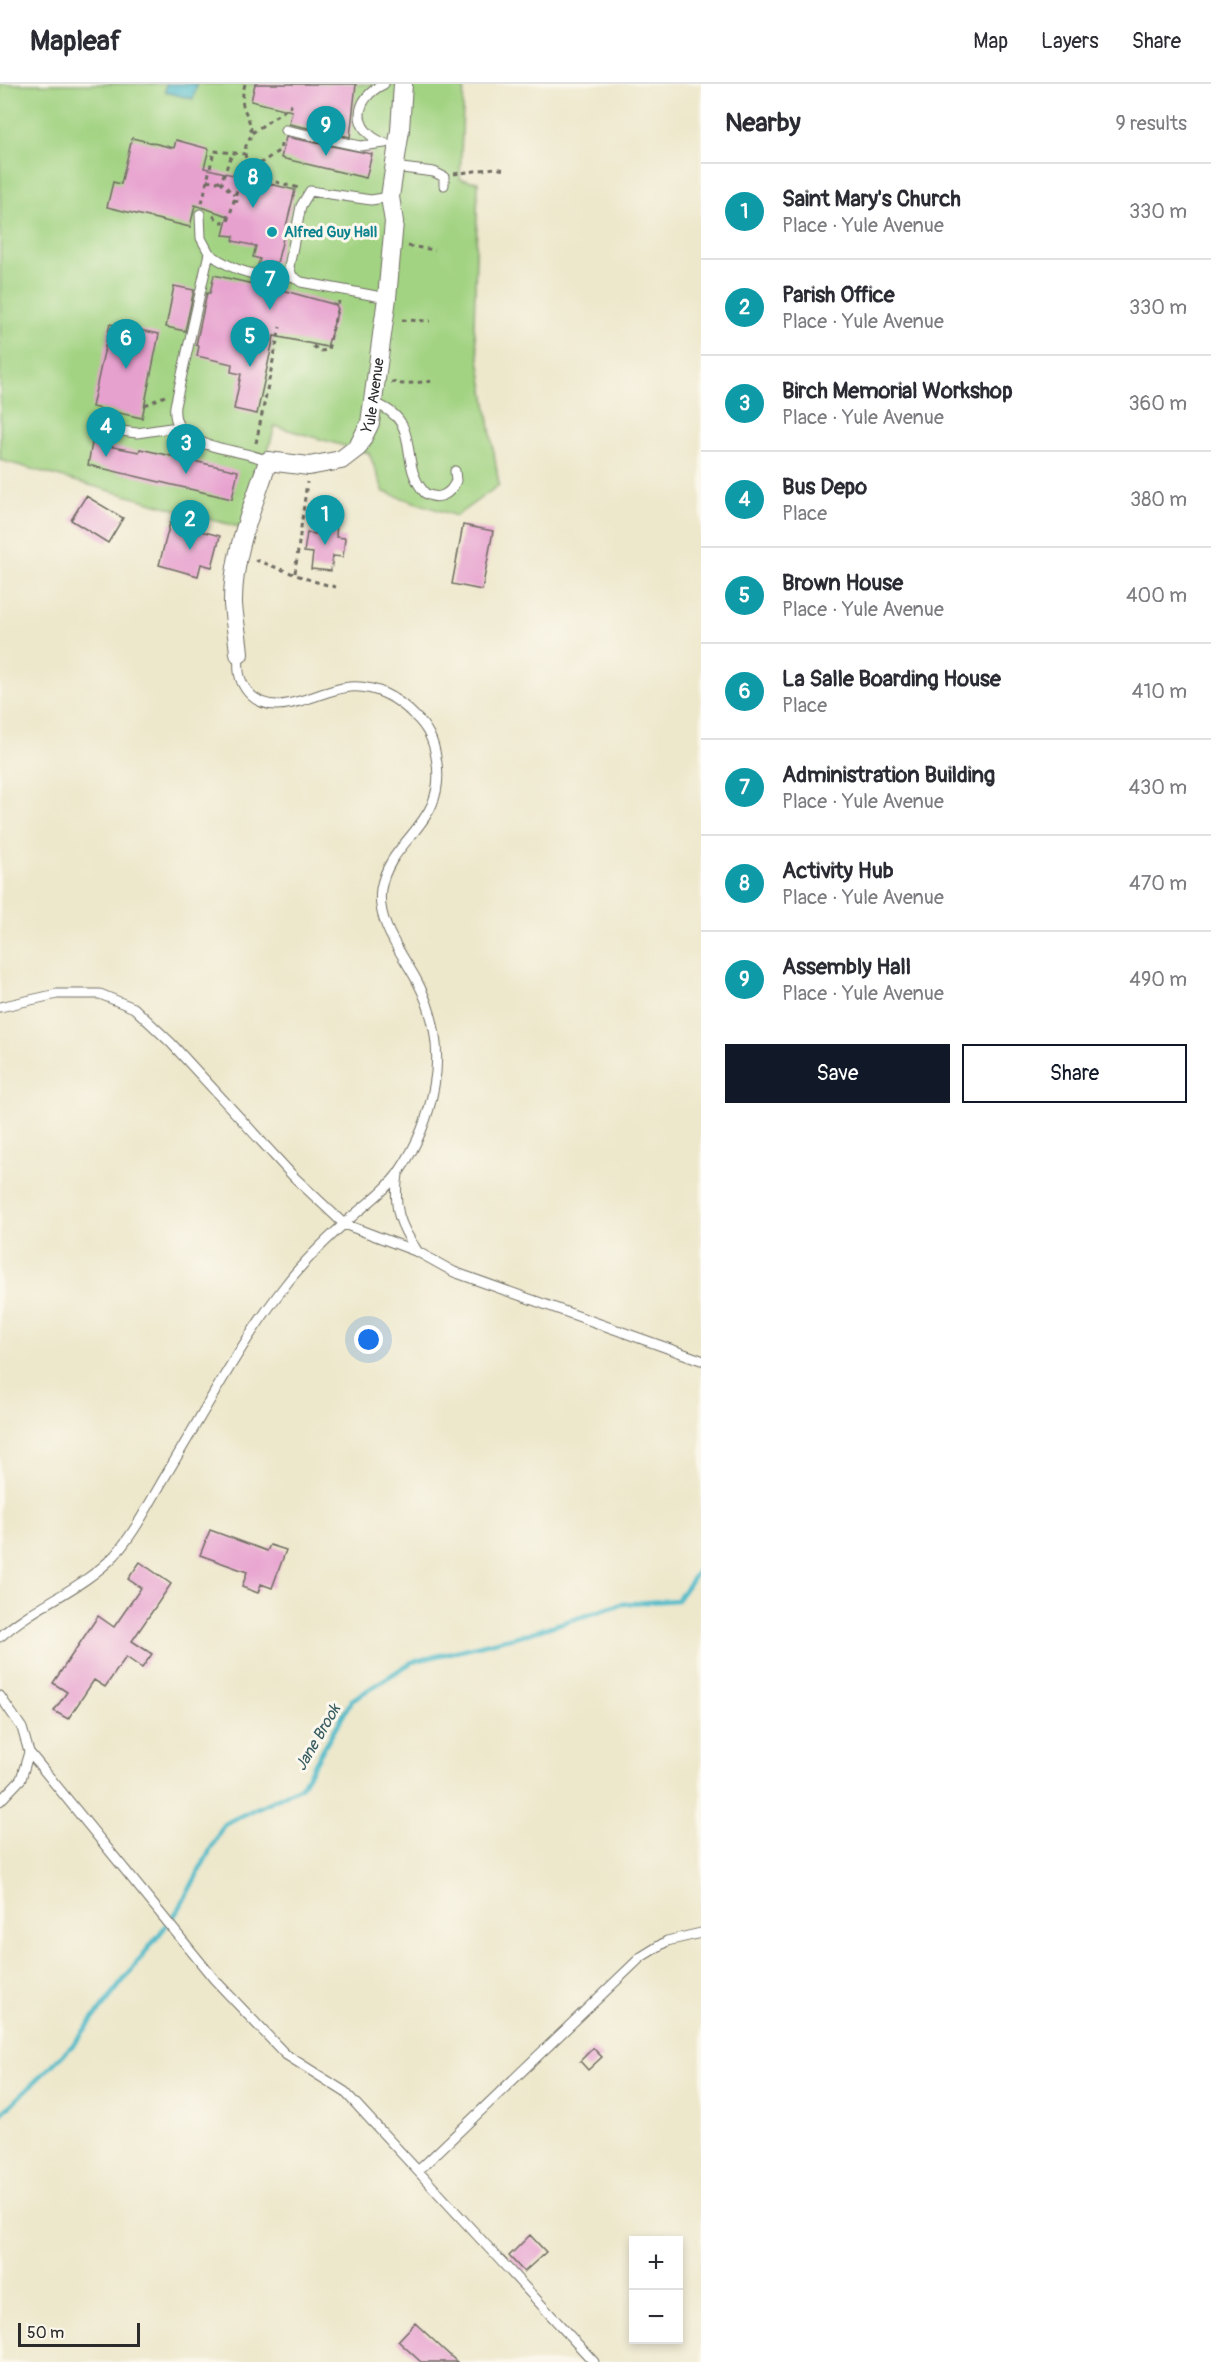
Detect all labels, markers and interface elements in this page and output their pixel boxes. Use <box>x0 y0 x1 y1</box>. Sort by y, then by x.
text: Mapleaf <box>30 24 121 59</box>
text: Map <box>973 28 1008 55</box>
text: Layers <box>1041 28 1099 55</box>
text: Share <box>1132 28 1181 55</box>
pin: 9 <box>306 106 346 156</box>
text: Nearby <box>725 107 801 139</box>
text: 9 results <box>1115 111 1187 136</box>
pin: 8 <box>234 158 272 208</box>
text: Saint Mary's Church <box>782 185 961 213</box>
text: 1 <box>741 199 748 224</box>
text: 330 m <box>1129 199 1187 224</box>
text: Place · Yule Avenue <box>782 213 944 238</box>
place label: Alfred Guy Hall <box>284 223 377 242</box>
marker: Alfred Guy Hall <box>265 225 279 239</box>
pin: 7 <box>250 260 290 310</box>
text: Parish Office <box>782 281 895 309</box>
text: 2 <box>739 295 750 320</box>
text: 330 m <box>1129 295 1187 320</box>
text: Place · Yule Avenue <box>782 309 944 334</box>
pin: 5 <box>230 318 270 367</box>
pin: 6 <box>106 320 146 369</box>
street label: Yule Avenue <box>357 356 389 438</box>
text: Birch Memorial Workshop <box>782 377 1013 405</box>
text: 3 <box>739 391 750 416</box>
text: 360 m <box>1128 391 1187 416</box>
text: Place · Yule Avenue <box>782 405 944 430</box>
pin: 4 <box>86 408 126 457</box>
pin: 3 <box>166 424 206 474</box>
text: Bus Depo <box>782 473 867 501</box>
text: 4 <box>739 487 750 512</box>
text: 380 m <box>1130 487 1187 512</box>
pin: 1 <box>306 496 344 545</box>
pin: 2 <box>170 500 210 550</box>
text: Place <box>782 501 827 526</box>
text: Brown House <box>782 569 903 597</box>
text: 5 <box>739 583 750 608</box>
text: 400 m <box>1126 583 1187 608</box>
text: Place · Yule Avenue <box>782 597 944 622</box>
text: La Salle Boarding House <box>782 665 1001 693</box>
text: 6 <box>739 679 750 704</box>
text: 410 m <box>1132 679 1187 704</box>
text: Place <box>782 693 827 718</box>
text: Administration Building <box>782 761 995 789</box>
text: 7 <box>739 775 750 800</box>
text: 430 m <box>1128 775 1187 800</box>
text: Place · Yule Avenue <box>782 789 944 814</box>
text: Activity Hub <box>782 857 894 885</box>
text: 8 <box>739 871 750 896</box>
text: 470 m <box>1129 871 1187 896</box>
text: Place · Yule Avenue <box>782 885 944 910</box>
text: Assembly Hall <box>782 953 911 981</box>
text: 9 <box>739 967 750 992</box>
text: 490 m <box>1129 967 1187 992</box>
text: Place · Yule Avenue <box>782 981 944 1006</box>
button: Save <box>725 1044 950 1103</box>
button: Share <box>962 1044 1187 1103</box>
your location <box>354 1325 383 1354</box>
water label: Jane Brook <box>291 1700 346 1774</box>
map controls <box>629 2236 683 2344</box>
button: + <box>629 2236 683 2290</box>
button: − <box>629 2290 683 2344</box>
scale bar <box>18 2320 140 2348</box>
text: 50 m <box>27 2323 64 2343</box>

